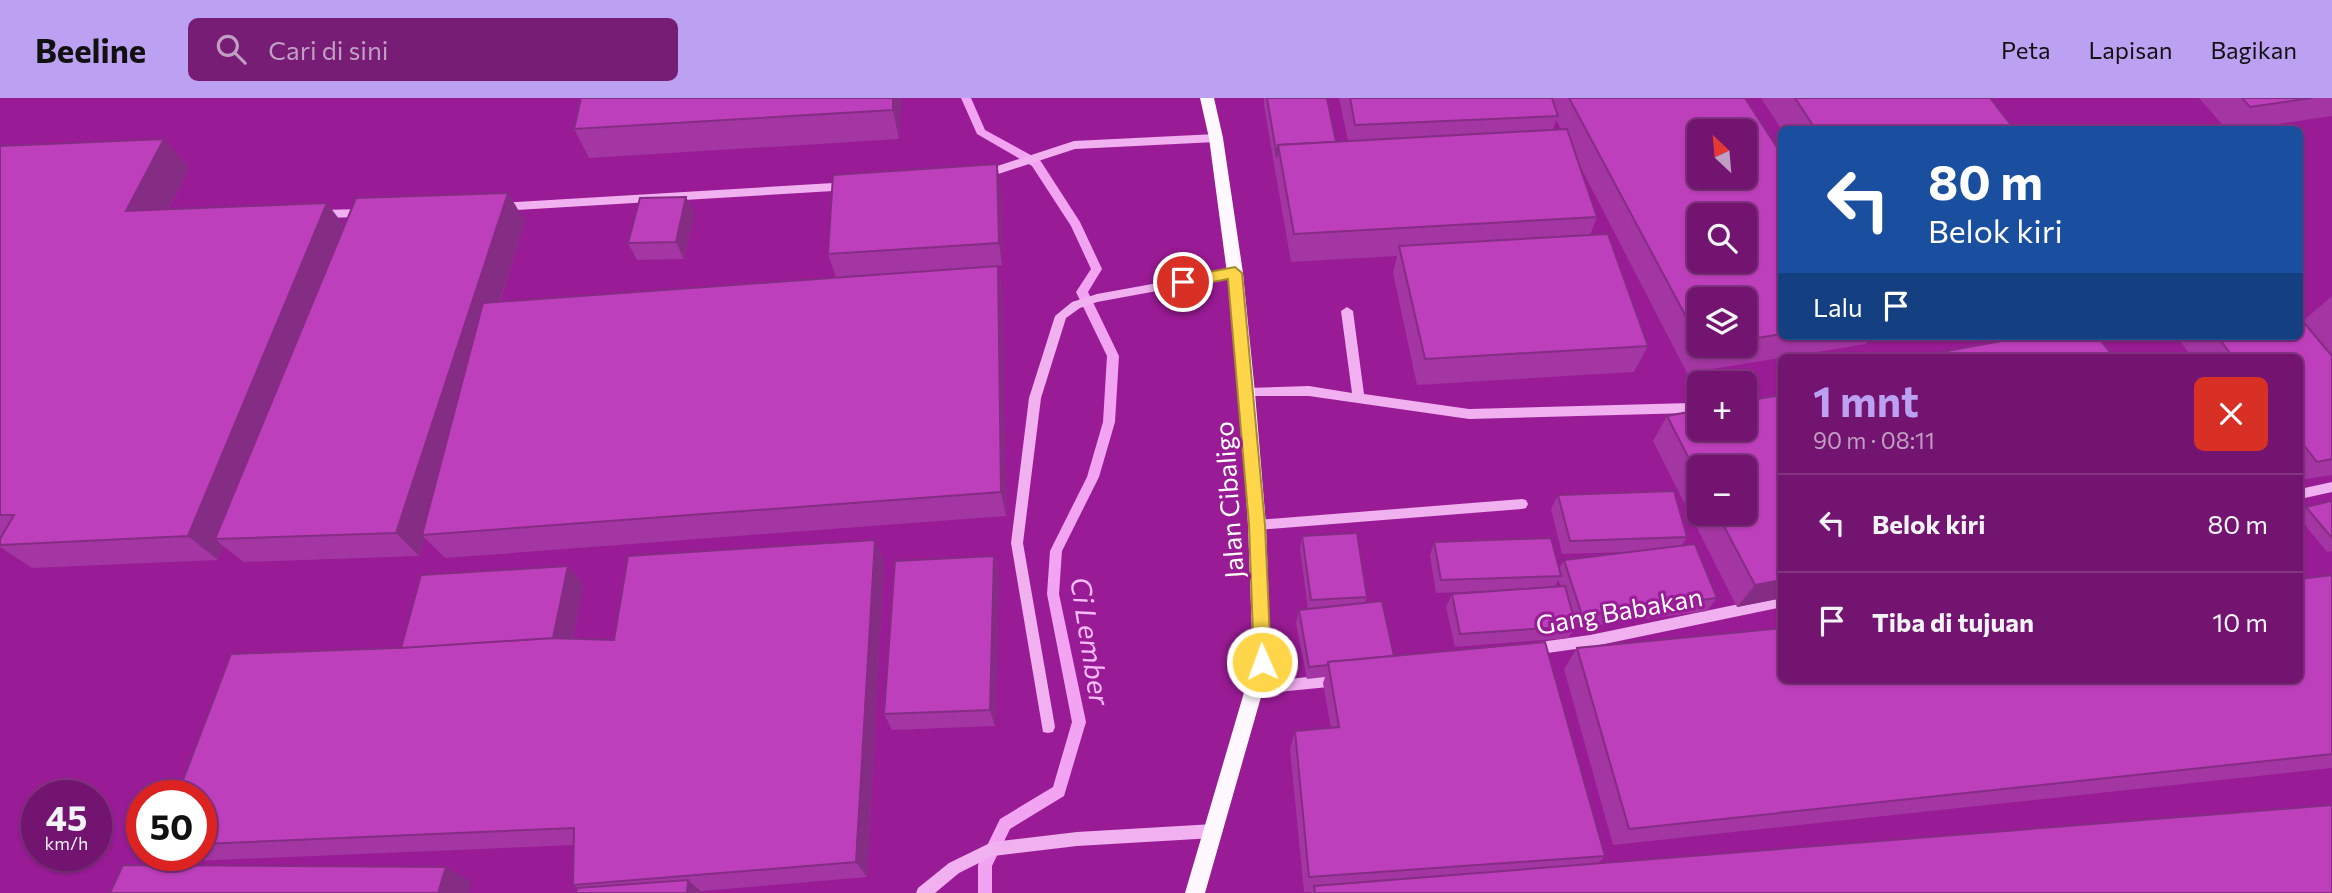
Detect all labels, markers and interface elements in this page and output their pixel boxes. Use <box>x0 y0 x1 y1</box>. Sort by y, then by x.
search box <box>188 18 678 81</box>
text: Beeline <box>35 29 146 70</box>
icon: search <box>212 30 250 68</box>
text: Cari di sini <box>268 34 388 65</box>
text: Peta <box>2001 35 2051 64</box>
text: Lapisan <box>2089 35 2172 64</box>
text: Bagikan <box>2210 35 2297 64</box>
north arrow <box>1687 119 1757 189</box>
map controls <box>1687 119 1757 525</box>
text: 80 m <box>1928 150 2043 210</box>
icon: left <box>1813 154 1904 245</box>
button: search <box>1687 203 1757 273</box>
text: Belok kiri <box>1928 210 2063 250</box>
pin <box>1153 252 1213 312</box>
icon: arrive <box>1164 263 1202 301</box>
button: layers <box>1687 287 1757 357</box>
icon: arrive <box>1877 287 1915 325</box>
text: Lalu <box>1813 291 1863 322</box>
button: + <box>1687 371 1757 441</box>
text: 1 mnt <box>1813 374 1919 426</box>
button: close <box>2194 377 2268 451</box>
street label: Jalan Cibaligo <box>1207 420 1249 580</box>
text: 90 m · 08:11 <box>1813 426 1935 454</box>
button: − <box>1687 455 1757 525</box>
icon: left <box>1813 504 1851 542</box>
text: Belok kiri <box>1872 508 1986 539</box>
text: 80 m <box>2208 508 2268 539</box>
water label: Ci Lember <box>1064 574 1118 708</box>
street label: Gang Babakan <box>1533 580 1705 640</box>
icon: arrive <box>1813 602 1851 640</box>
text: Tiba di tujuan <box>1872 606 2034 637</box>
text: 10 m <box>2212 606 2268 637</box>
position arrow <box>1225 625 1299 699</box>
speed limit sign: 50 <box>126 780 217 871</box>
text: 45 <box>46 795 87 838</box>
text: km/h <box>45 832 88 854</box>

